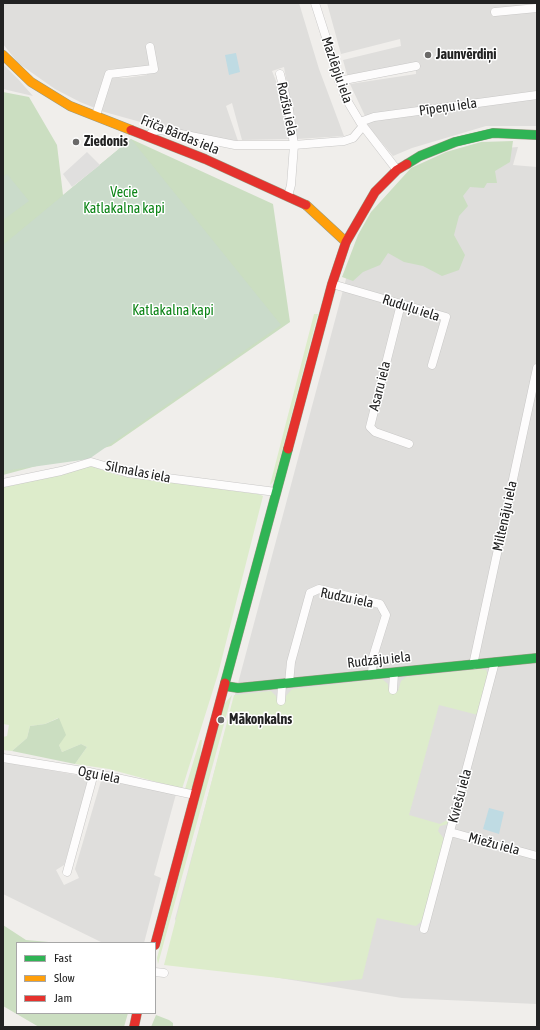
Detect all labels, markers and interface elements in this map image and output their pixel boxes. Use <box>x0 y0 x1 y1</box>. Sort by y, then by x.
street label: Mazlēpju iela <box>318 35 356 105</box>
place label: Jaunvērdiņi <box>436 47 497 63</box>
marker: Jaunvērdiņi <box>423 50 433 60</box>
street label: Rozīšu iela <box>273 80 301 138</box>
street label: Pīpeņu iela <box>418 95 478 119</box>
street label: Friča Bārdas iela <box>138 112 222 158</box>
place label: Ziedonis <box>84 134 128 150</box>
marker: Ziedonis <box>71 137 81 147</box>
park label: Vecie Katlakalna kapi <box>83 185 165 218</box>
street label: Ruduļu iela <box>380 291 442 325</box>
park label: Katlakalna kapi <box>132 303 214 319</box>
street label: Asaru iela <box>366 359 394 413</box>
street label: Silmalas iela <box>104 457 172 487</box>
street label: Miltenāju iela <box>489 479 521 553</box>
street label: Rudzu iela <box>319 584 375 612</box>
street label: Rudzāju iela <box>346 648 412 672</box>
place label: Mākoņkalns <box>229 712 292 728</box>
marker: Mākoņkalns <box>216 715 226 725</box>
street label: Ogu iela <box>76 763 122 787</box>
street label: Kviešu iela <box>445 767 475 825</box>
street label: Miežu iela <box>466 829 522 859</box>
legend <box>16 942 156 1014</box>
text: Fast <box>54 951 72 965</box>
text: Slow <box>54 971 75 985</box>
text: Jam <box>54 991 72 1005</box>

